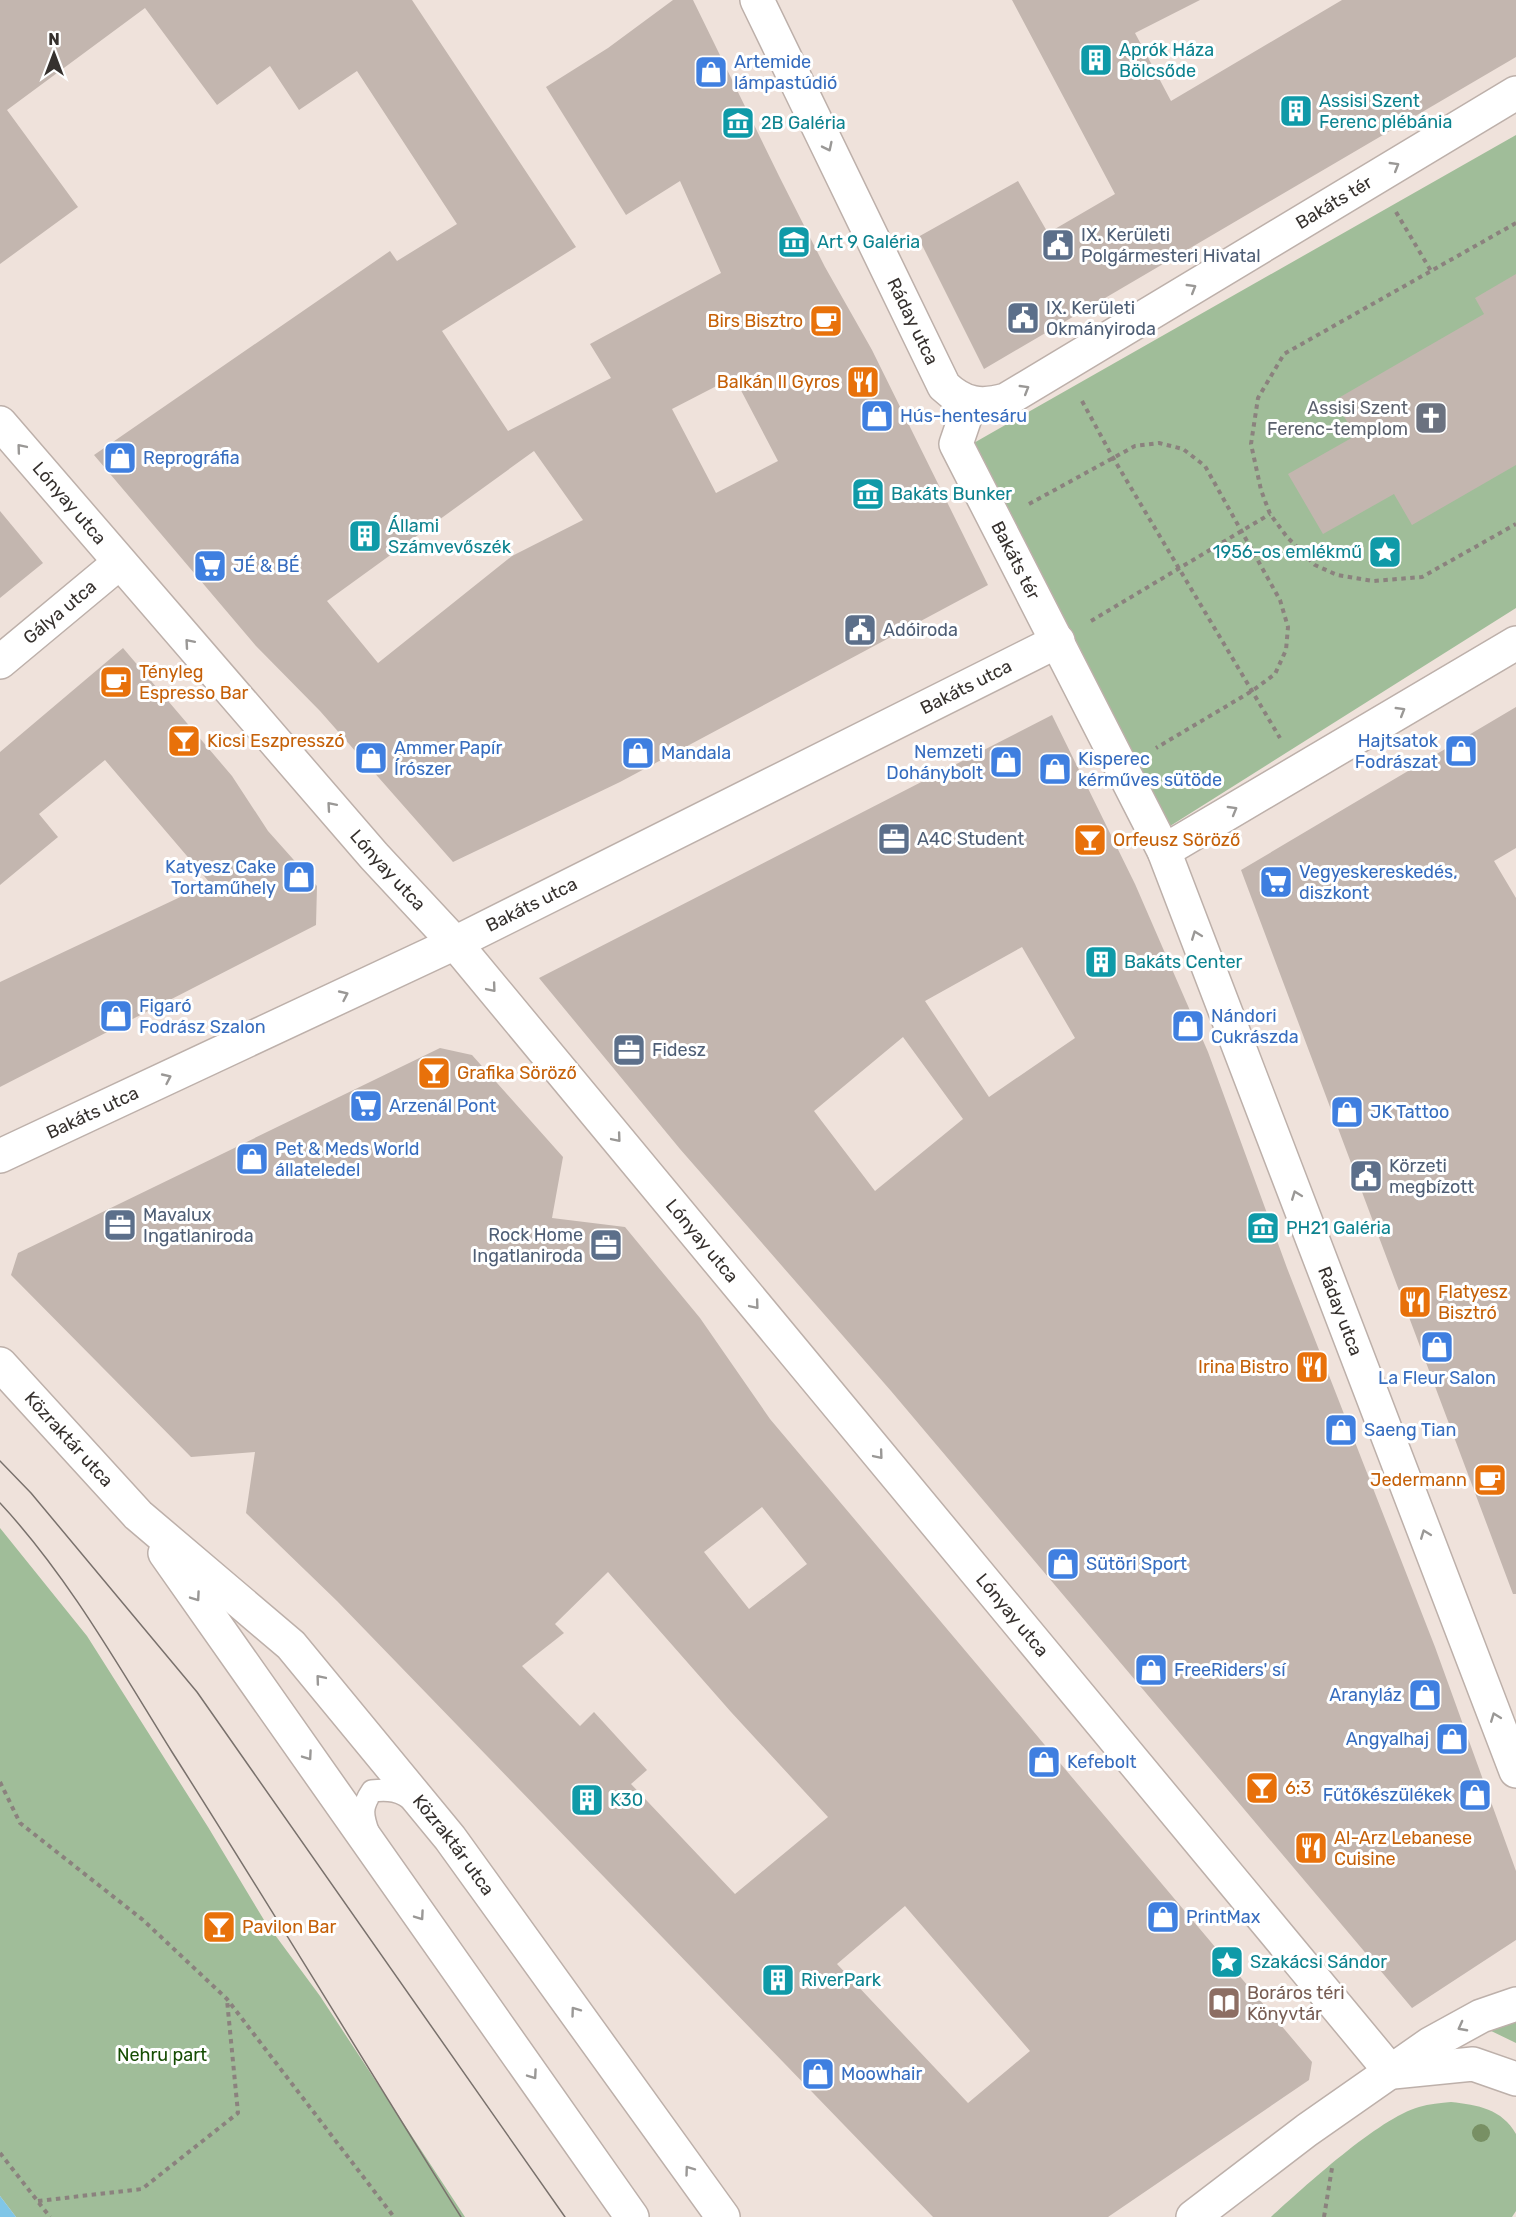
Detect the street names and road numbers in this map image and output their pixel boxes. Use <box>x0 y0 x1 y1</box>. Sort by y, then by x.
street label: Bakáts tér <box>1292 171 1376 234</box>
street label: Ráday utca <box>882 274 943 368</box>
street label: Lónyay utca <box>28 457 111 549</box>
street label: Bakáts tér <box>986 517 1045 603</box>
street label: Gálya utca <box>19 575 101 649</box>
street label: Bakáts utca <box>917 655 1015 719</box>
street label: Lónyay utca <box>345 825 430 915</box>
street label: Bakáts utca <box>482 873 581 937</box>
street label: Bakáts utca <box>43 1082 142 1144</box>
street label: Lónyay utca <box>661 1195 743 1287</box>
street label: Ráday utca <box>1313 1263 1367 1359</box>
street label: Közraktár utca <box>20 1387 118 1491</box>
street label: Lónyay utca <box>971 1569 1053 1661</box>
street label: Közraktár utca <box>408 1790 499 1900</box>

